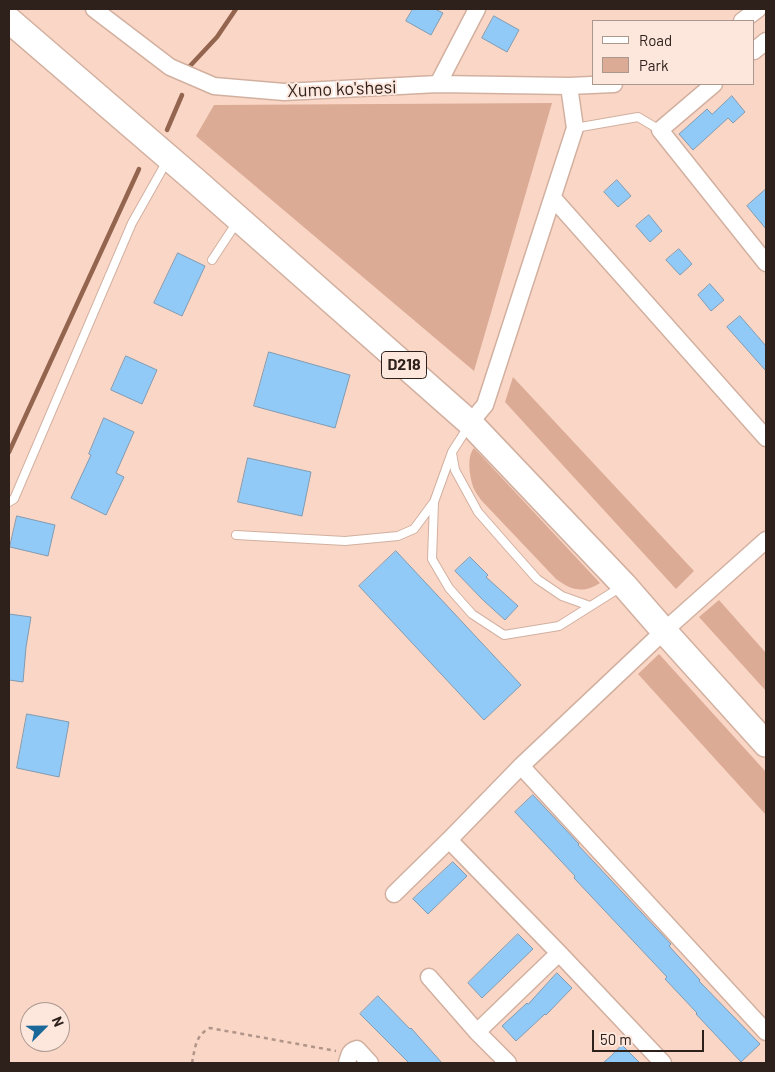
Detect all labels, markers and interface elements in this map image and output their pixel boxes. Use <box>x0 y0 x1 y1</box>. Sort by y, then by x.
legend <box>592 20 755 85</box>
text: Road <box>639 31 672 49</box>
text: Park <box>639 56 668 74</box>
street label: Xumo ko'shesi <box>287 76 397 102</box>
road number: D218 <box>382 352 426 378</box>
north arrow <box>20 1002 70 1052</box>
text: N <box>49 1014 68 1029</box>
scale bar <box>595 1020 708 1052</box>
text: 50 m <box>600 1030 632 1048</box>

